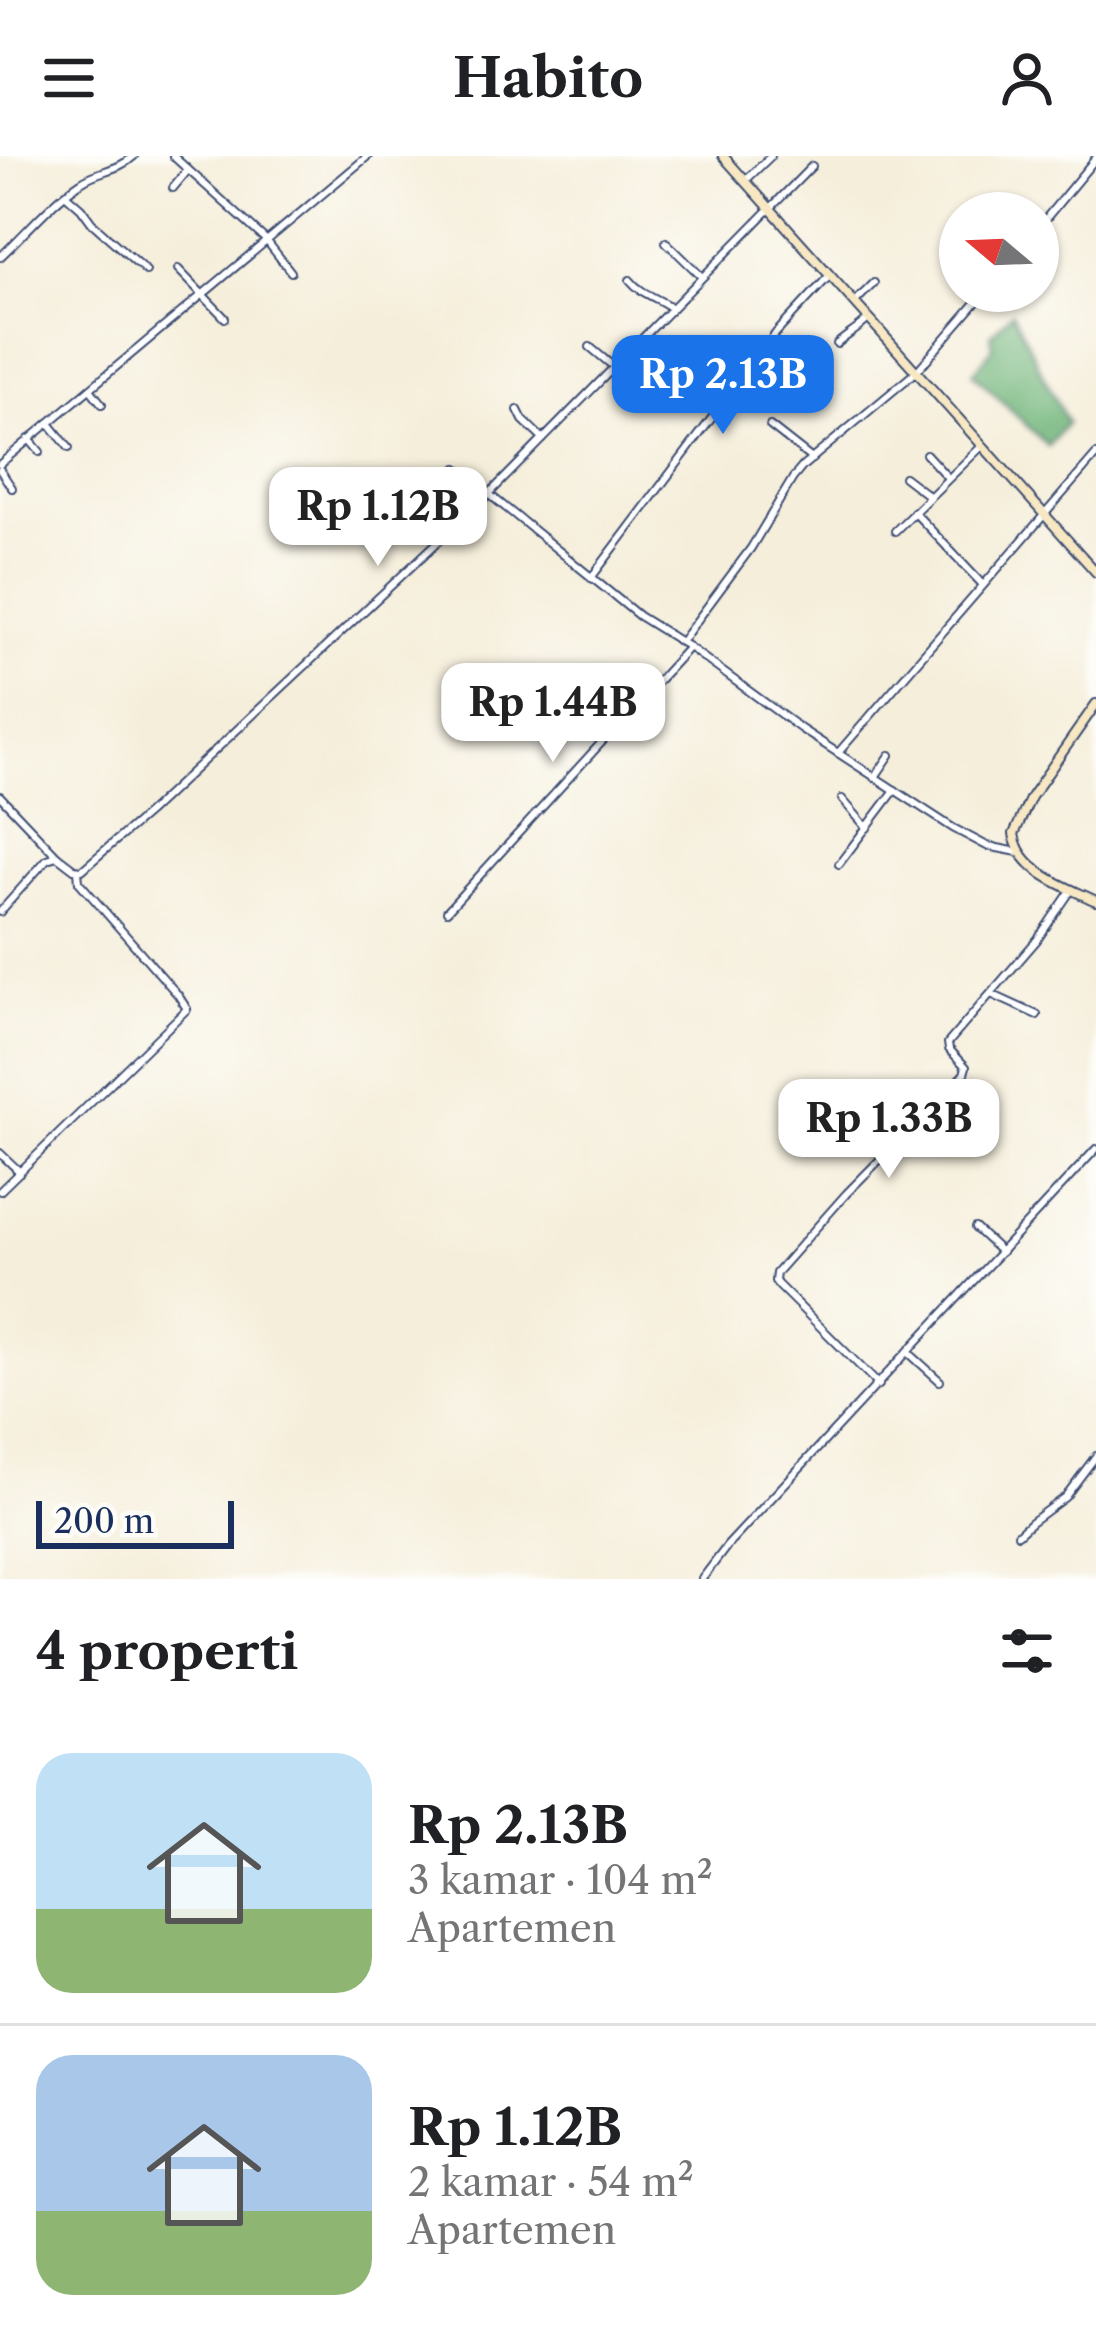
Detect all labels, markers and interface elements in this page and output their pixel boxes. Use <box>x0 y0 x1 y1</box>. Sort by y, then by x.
icon: menu <box>36 45 102 111</box>
text: Habito <box>453 45 643 111</box>
icon: person <box>994 45 1060 111</box>
north arrow <box>939 192 1059 312</box>
map controls <box>939 192 1059 312</box>
pin: Rp 2.13B <box>599 335 847 437</box>
text: Rp 2.13B <box>639 350 807 398</box>
pin: Rp 1.12B <box>254 467 502 569</box>
text: Rp 1.12B <box>296 482 460 530</box>
pin: Rp 1.44B <box>429 663 677 765</box>
text: Rp 1.44B <box>468 678 638 726</box>
pin: Rp 1.33B <box>765 1079 1013 1181</box>
text: Rp 1.33B <box>805 1094 973 1142</box>
scale bar <box>36 1495 234 1548</box>
text: 200 m <box>54 1501 154 1542</box>
icon: filters <box>994 1618 1060 1684</box>
text: 4 properti <box>36 1620 298 1682</box>
text: Rp 2.13B <box>408 1794 628 1856</box>
icon: home <box>132 1801 276 1945</box>
text: 3 kamar · 104 m² <box>408 1856 713 1904</box>
text: Apartemen <box>408 1904 616 1952</box>
text: Rp 1.12B <box>408 2096 622 2158</box>
icon: home <box>132 2103 276 2247</box>
text: 2 kamar · 54 m² <box>408 2158 694 2206</box>
text: Apartemen <box>408 2206 616 2254</box>

